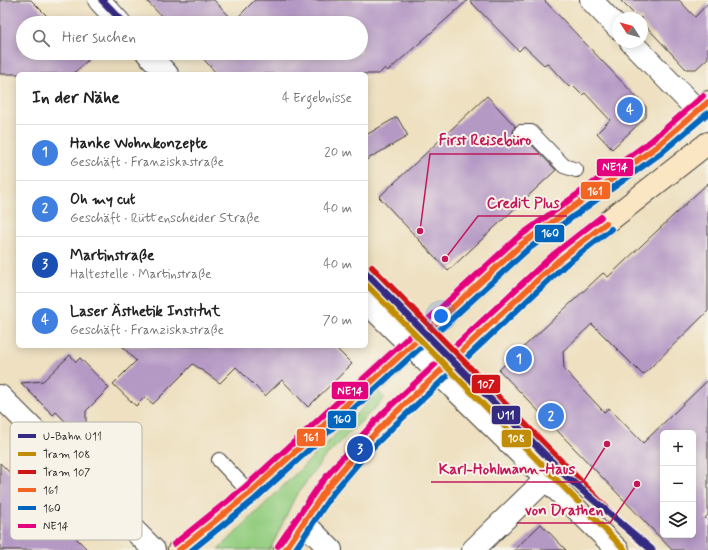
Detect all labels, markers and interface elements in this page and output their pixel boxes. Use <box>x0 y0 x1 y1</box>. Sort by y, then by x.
north arrow <box>612 12 648 48</box>
search box <box>16 16 368 60</box>
icon: search <box>30 27 52 49</box>
text: Hier suchen <box>62 28 136 48</box>
text: In der Nähe <box>32 87 120 109</box>
text: 4 Ergebnisse <box>282 90 352 107</box>
pin: 4 <box>617 95 643 125</box>
callout: First Reisebüro <box>430 127 539 154</box>
text: First Reisebüro <box>439 131 531 151</box>
text: Hanke Wohnkonzepte <box>70 134 208 154</box>
text: 1 <box>42 144 48 161</box>
text: 20 m <box>324 144 352 161</box>
text: Geschäft · Franziskastraße <box>70 154 224 171</box>
line badge: NE14 <box>596 158 634 177</box>
text: NE14 <box>602 161 628 175</box>
line badge: 161 <box>580 181 611 200</box>
text: 161 <box>587 185 603 199</box>
callout: Credit Plus <box>478 189 567 216</box>
text: Oh my cut <box>70 190 135 210</box>
text: Credit Plus <box>487 194 560 214</box>
text: 2 <box>42 200 48 217</box>
text: 40 m <box>323 200 352 217</box>
text: Geschäft · Rüttenscheider Straße <box>70 210 260 227</box>
line badge: 160 <box>534 224 565 243</box>
text: 160 <box>541 227 559 241</box>
text: Martinstraße <box>70 246 154 266</box>
text: 3 <box>42 256 48 273</box>
text: 40 m <box>323 256 352 273</box>
text: Haltestelle · Martinstraße <box>70 266 211 283</box>
text: Laser Ästhetik Institut <box>70 302 220 322</box>
your location <box>431 306 451 326</box>
text: 4 <box>41 312 49 329</box>
text: 70 m <box>323 312 352 329</box>
text: Geschäft · Franziskastraße <box>70 322 224 339</box>
pin: 1 <box>506 344 532 374</box>
line badge: 107 <box>471 374 501 394</box>
text: 107 <box>477 378 496 392</box>
line badge: NE14 <box>331 381 369 400</box>
text: NE14 <box>337 385 363 399</box>
pin: 2 <box>538 401 564 431</box>
line badge: U11 <box>491 405 521 425</box>
text: U11 <box>498 409 515 423</box>
line badge: 160 <box>327 410 357 429</box>
text: 160 <box>333 413 351 427</box>
legend <box>10 422 142 540</box>
line badge: 161 <box>296 428 326 447</box>
line badge: 108 <box>501 429 532 448</box>
text: U-Bahn U11 <box>43 430 102 444</box>
map controls <box>660 430 696 538</box>
button: + <box>660 430 696 466</box>
text: 161 <box>303 431 319 445</box>
text: 108 <box>507 432 525 446</box>
pin: 3 <box>347 434 373 464</box>
text: Tram 108 <box>43 448 90 462</box>
callout: Karl-Hohlmann-Haus <box>431 455 583 482</box>
text: Karl-Hohlmann-Haus <box>439 460 575 480</box>
text: Tram 107 <box>43 466 90 480</box>
button: − <box>660 466 696 502</box>
text: 161 <box>43 484 58 498</box>
callout: von Drathen <box>517 496 610 523</box>
text: von Drathen <box>525 501 604 521</box>
text: 160 <box>43 502 61 516</box>
button: layers <box>660 502 696 538</box>
text: NE14 <box>43 520 69 534</box>

